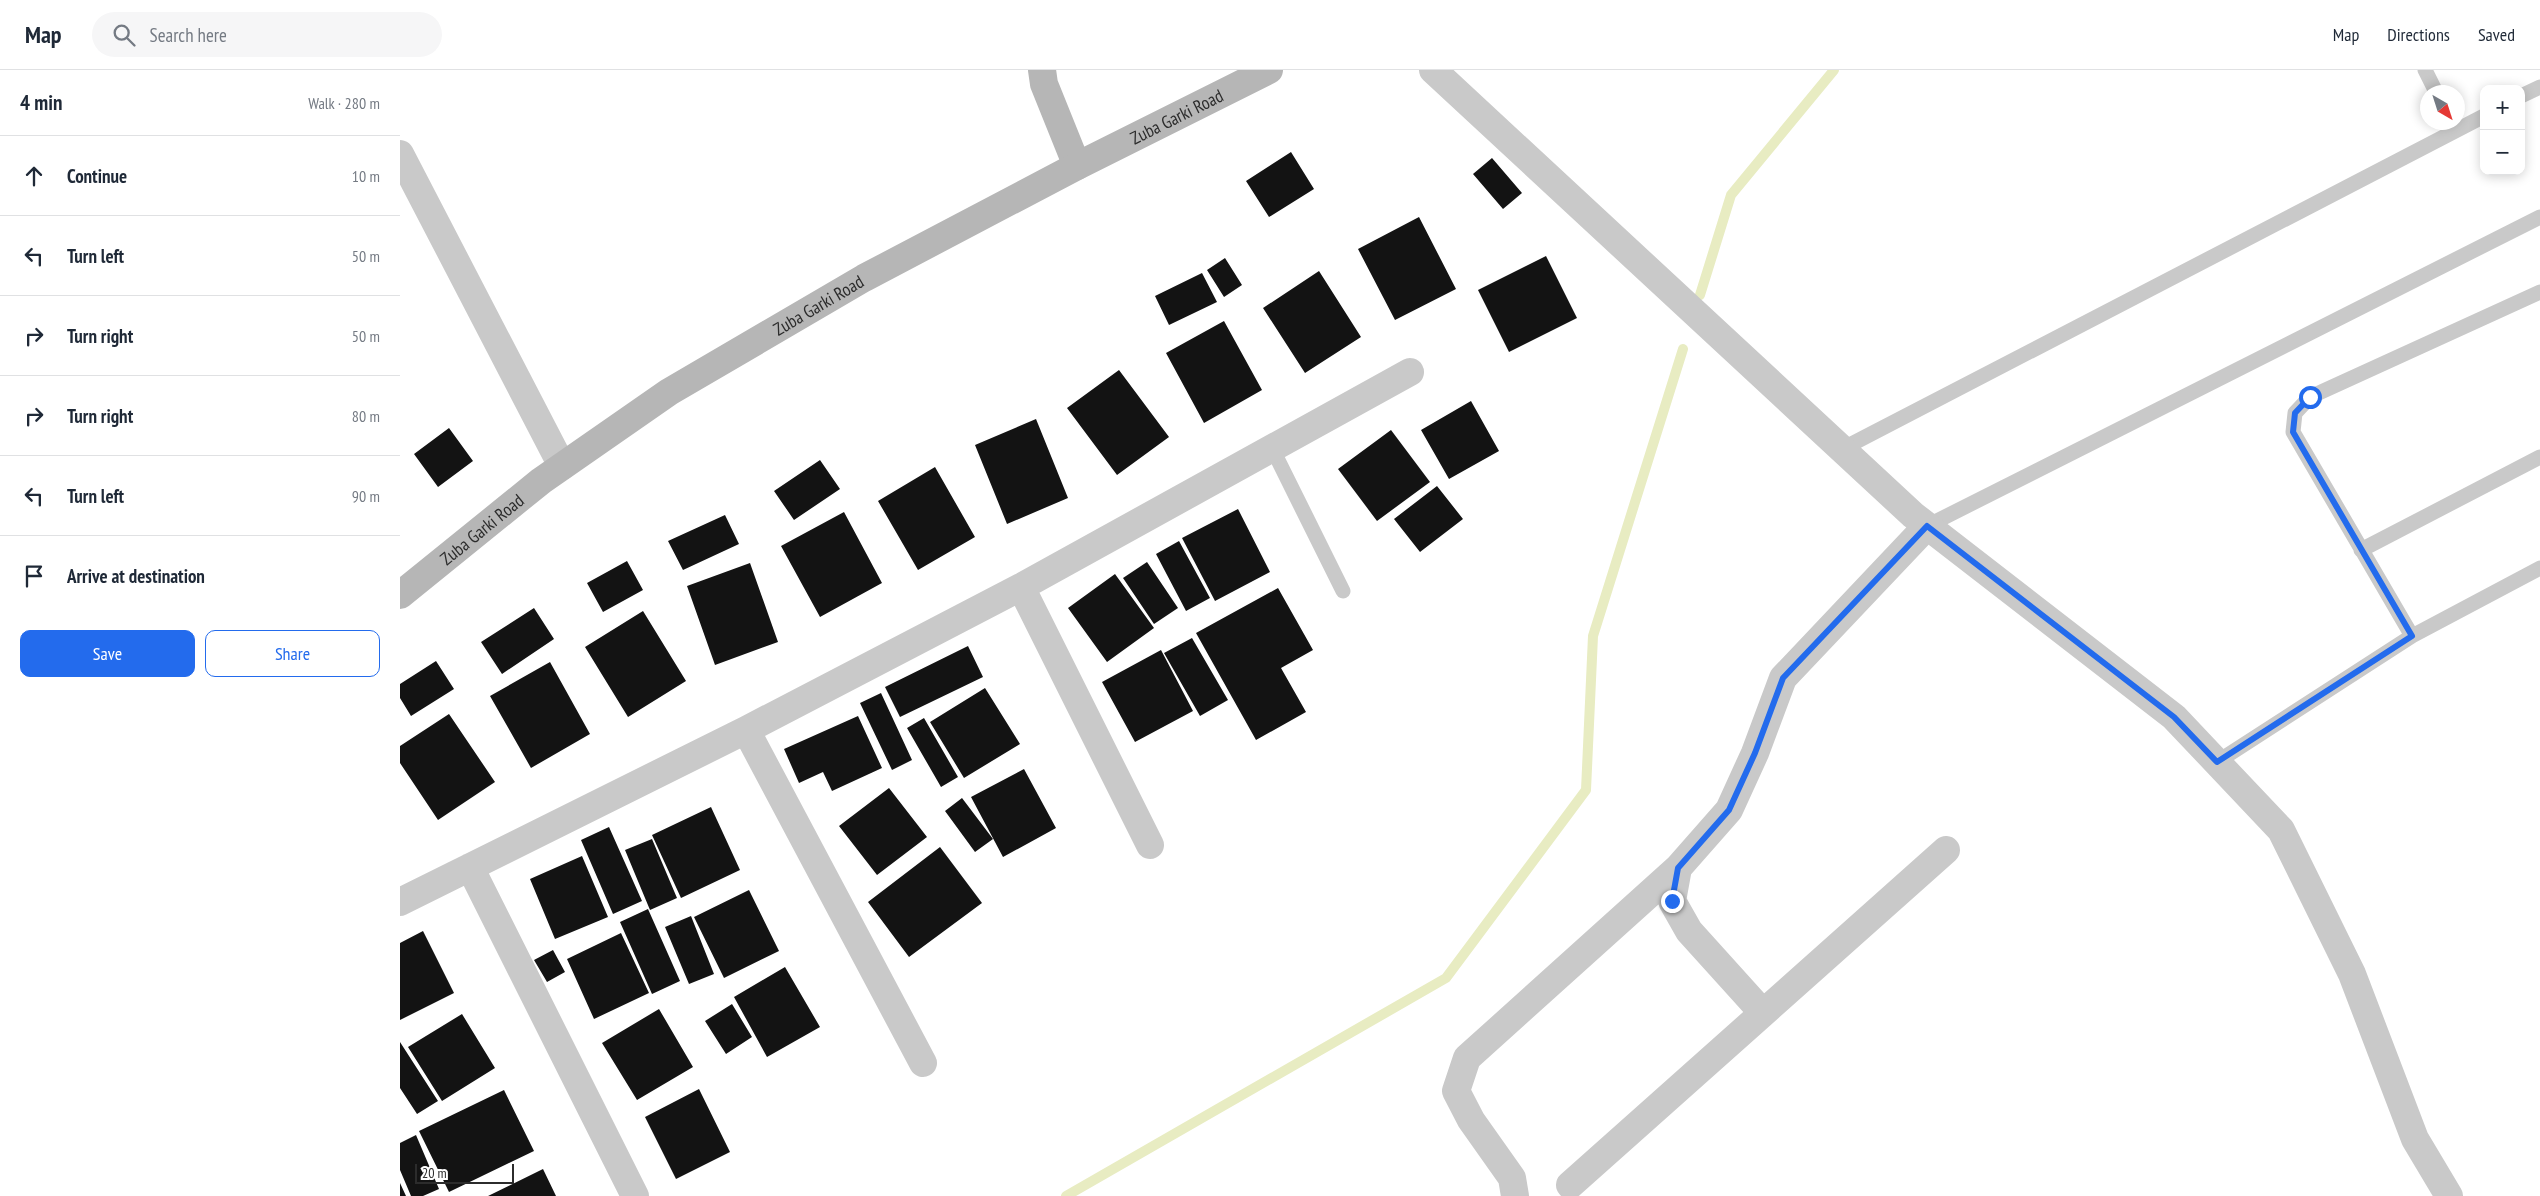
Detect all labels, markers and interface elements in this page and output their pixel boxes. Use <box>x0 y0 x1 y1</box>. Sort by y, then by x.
search box <box>92 12 442 57</box>
text: Map <box>25 19 62 50</box>
icon: search <box>110 21 138 49</box>
text: Search here <box>150 23 227 47</box>
text: Map <box>2333 23 2359 46</box>
text: Directions <box>2387 23 2450 46</box>
text: Saved <box>2478 23 2515 46</box>
street label: Zuba Garki Road <box>1126 83 1227 149</box>
north arrow <box>2420 85 2465 130</box>
map controls <box>2480 85 2525 175</box>
button: + <box>2480 85 2525 130</box>
text: 4 min <box>20 89 62 116</box>
text: Walk · 280 m <box>308 93 380 113</box>
button: − <box>2480 130 2525 175</box>
icon: ahead <box>20 162 48 190</box>
text: Continue <box>67 164 127 188</box>
text: 10 m <box>352 166 380 186</box>
icon: left <box>20 242 48 270</box>
text: Turn left <box>67 244 124 268</box>
text: 50 m <box>352 246 380 266</box>
street label: Zuba Garki Road <box>769 269 867 340</box>
icon: right <box>20 322 48 350</box>
text: Turn right <box>67 324 133 348</box>
text: 50 m <box>352 326 380 346</box>
route start <box>2299 386 2322 409</box>
icon: right <box>20 402 48 430</box>
text: Turn right <box>67 404 133 428</box>
text: 80 m <box>352 406 380 426</box>
icon: left <box>20 482 48 510</box>
text: Turn left <box>67 484 124 508</box>
text: 90 m <box>352 486 380 506</box>
street label: Zuba Garki Road <box>435 488 528 570</box>
icon: arrive <box>20 562 48 590</box>
text: Arrive at destination <box>67 564 205 588</box>
button: Save <box>20 630 195 677</box>
button: Share <box>205 630 380 677</box>
route end <box>1661 890 1684 913</box>
scale bar <box>415 1161 514 1184</box>
text: 20 m <box>422 1164 447 1182</box>

